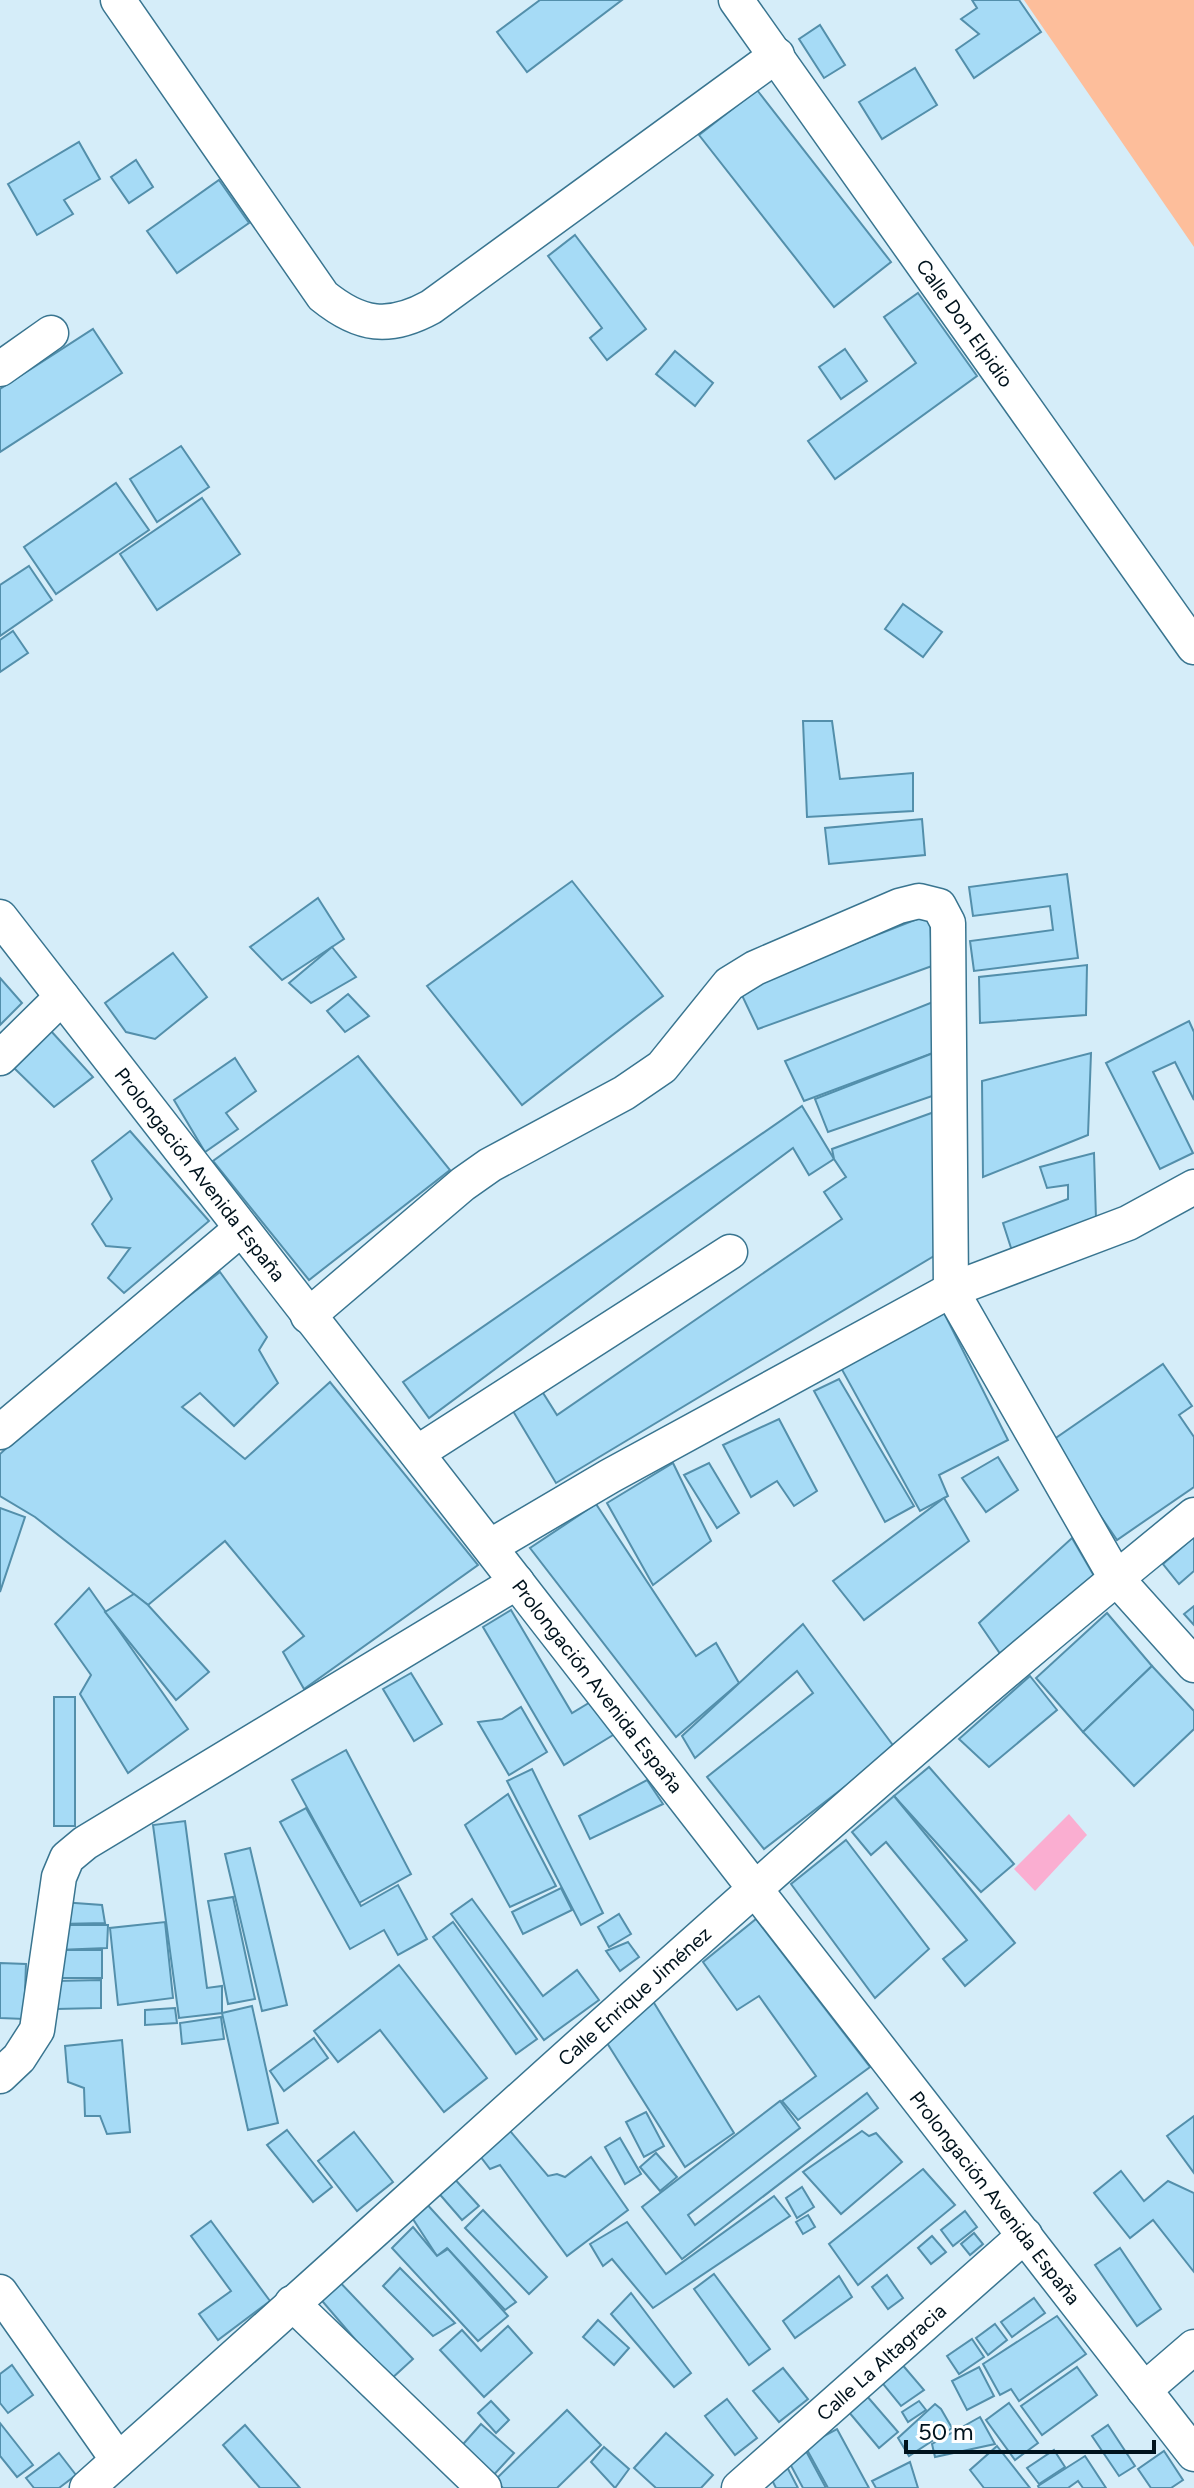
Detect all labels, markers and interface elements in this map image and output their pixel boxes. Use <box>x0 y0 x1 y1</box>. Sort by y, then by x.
street label: Calle Don Elpidio <box>911 254 1018 392</box>
street label: Prolongación Avenida España <box>110 1063 290 1286</box>
street label: Prolongación Avenida España <box>507 1575 688 1798</box>
street label: Calle Enrique Jiménez <box>553 1921 716 2071</box>
street label: Prolongación Avenida España <box>905 2086 1085 2309</box>
street label: Calle La Altagracia <box>812 2298 951 2426</box>
scale bar <box>906 2404 1154 2454</box>
text: 50 m <box>918 2417 974 2446</box>

